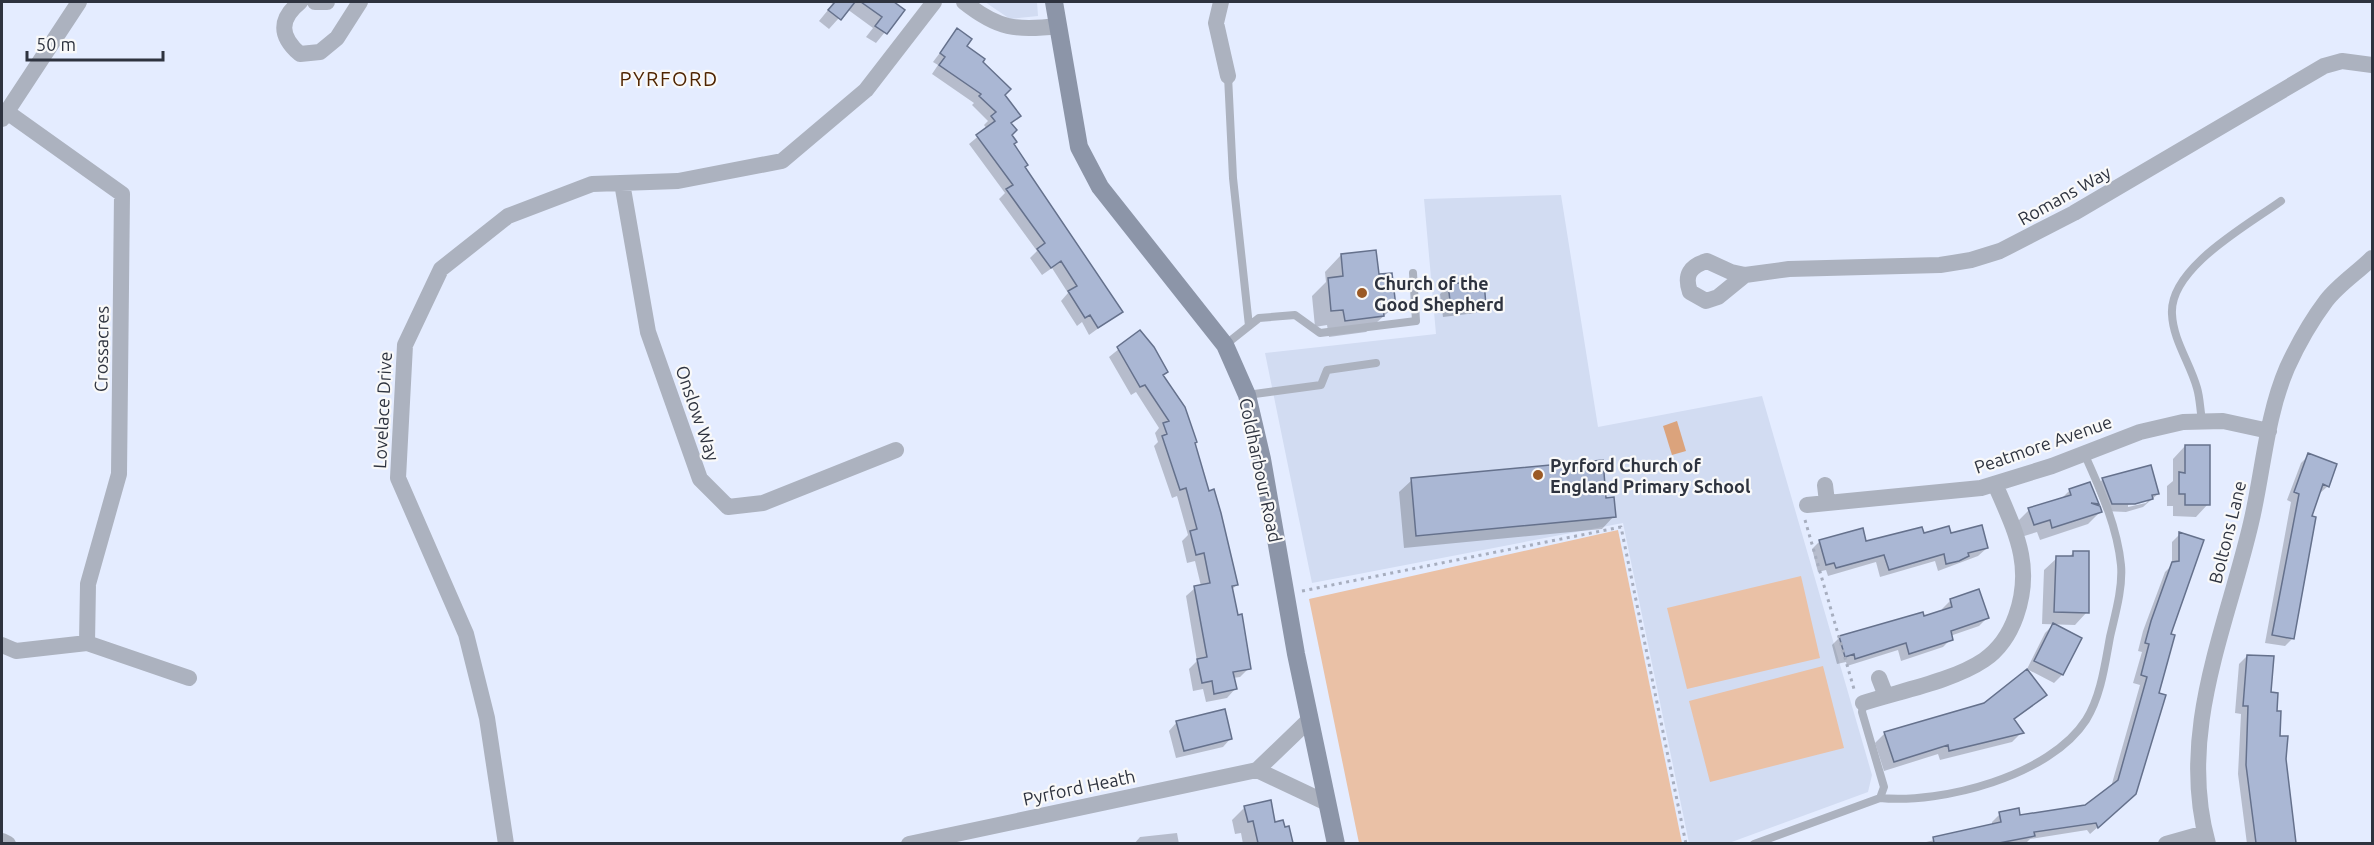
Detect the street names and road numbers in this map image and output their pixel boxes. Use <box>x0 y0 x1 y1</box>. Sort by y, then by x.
street label: Romans Way <box>2014 161 2114 229</box>
street label: Crossacres <box>90 306 112 392</box>
street label: Lovelace Drive <box>369 351 395 469</box>
street label: Onslow Way <box>672 363 724 464</box>
street label: Coldharbour Road <box>1236 396 1286 544</box>
street label: Peatmore Avenue <box>1972 411 2114 477</box>
street label: Boltons Lane <box>2205 479 2249 585</box>
street label: Pyrford Heath <box>1021 765 1137 809</box>

